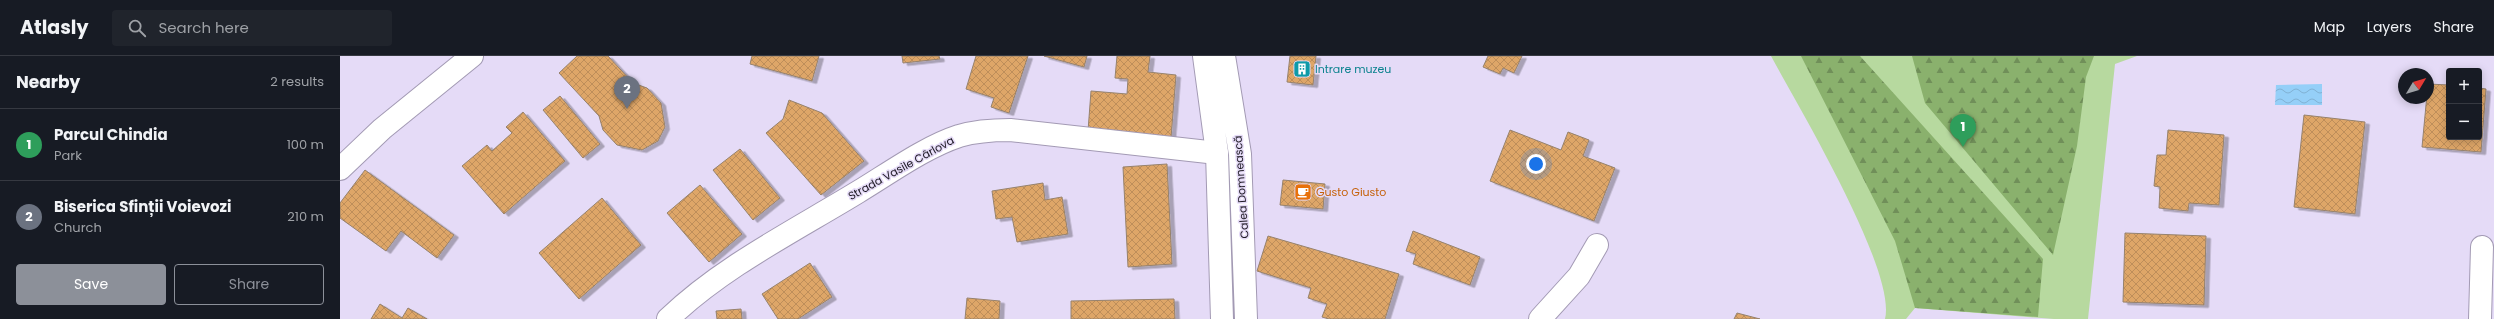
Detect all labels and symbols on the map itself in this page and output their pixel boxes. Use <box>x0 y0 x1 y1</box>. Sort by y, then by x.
building icon: Intrare muzeu <box>1292 59 1312 79</box>
place label: Intrare muzeu <box>1315 61 1391 77</box>
north arrow <box>2398 68 2434 104</box>
pin: 2 <box>614 76 640 109</box>
pin: 1 <box>1950 114 1976 147</box>
street label: Strada Vasile Cârlova <box>845 132 957 204</box>
street label: Calea Domnească <box>1229 135 1253 239</box>
your location <box>1526 154 1546 174</box>
cafe icon: Gusto Giusto <box>1293 182 1313 202</box>
place label: Gusto Giusto <box>1316 184 1386 200</box>

